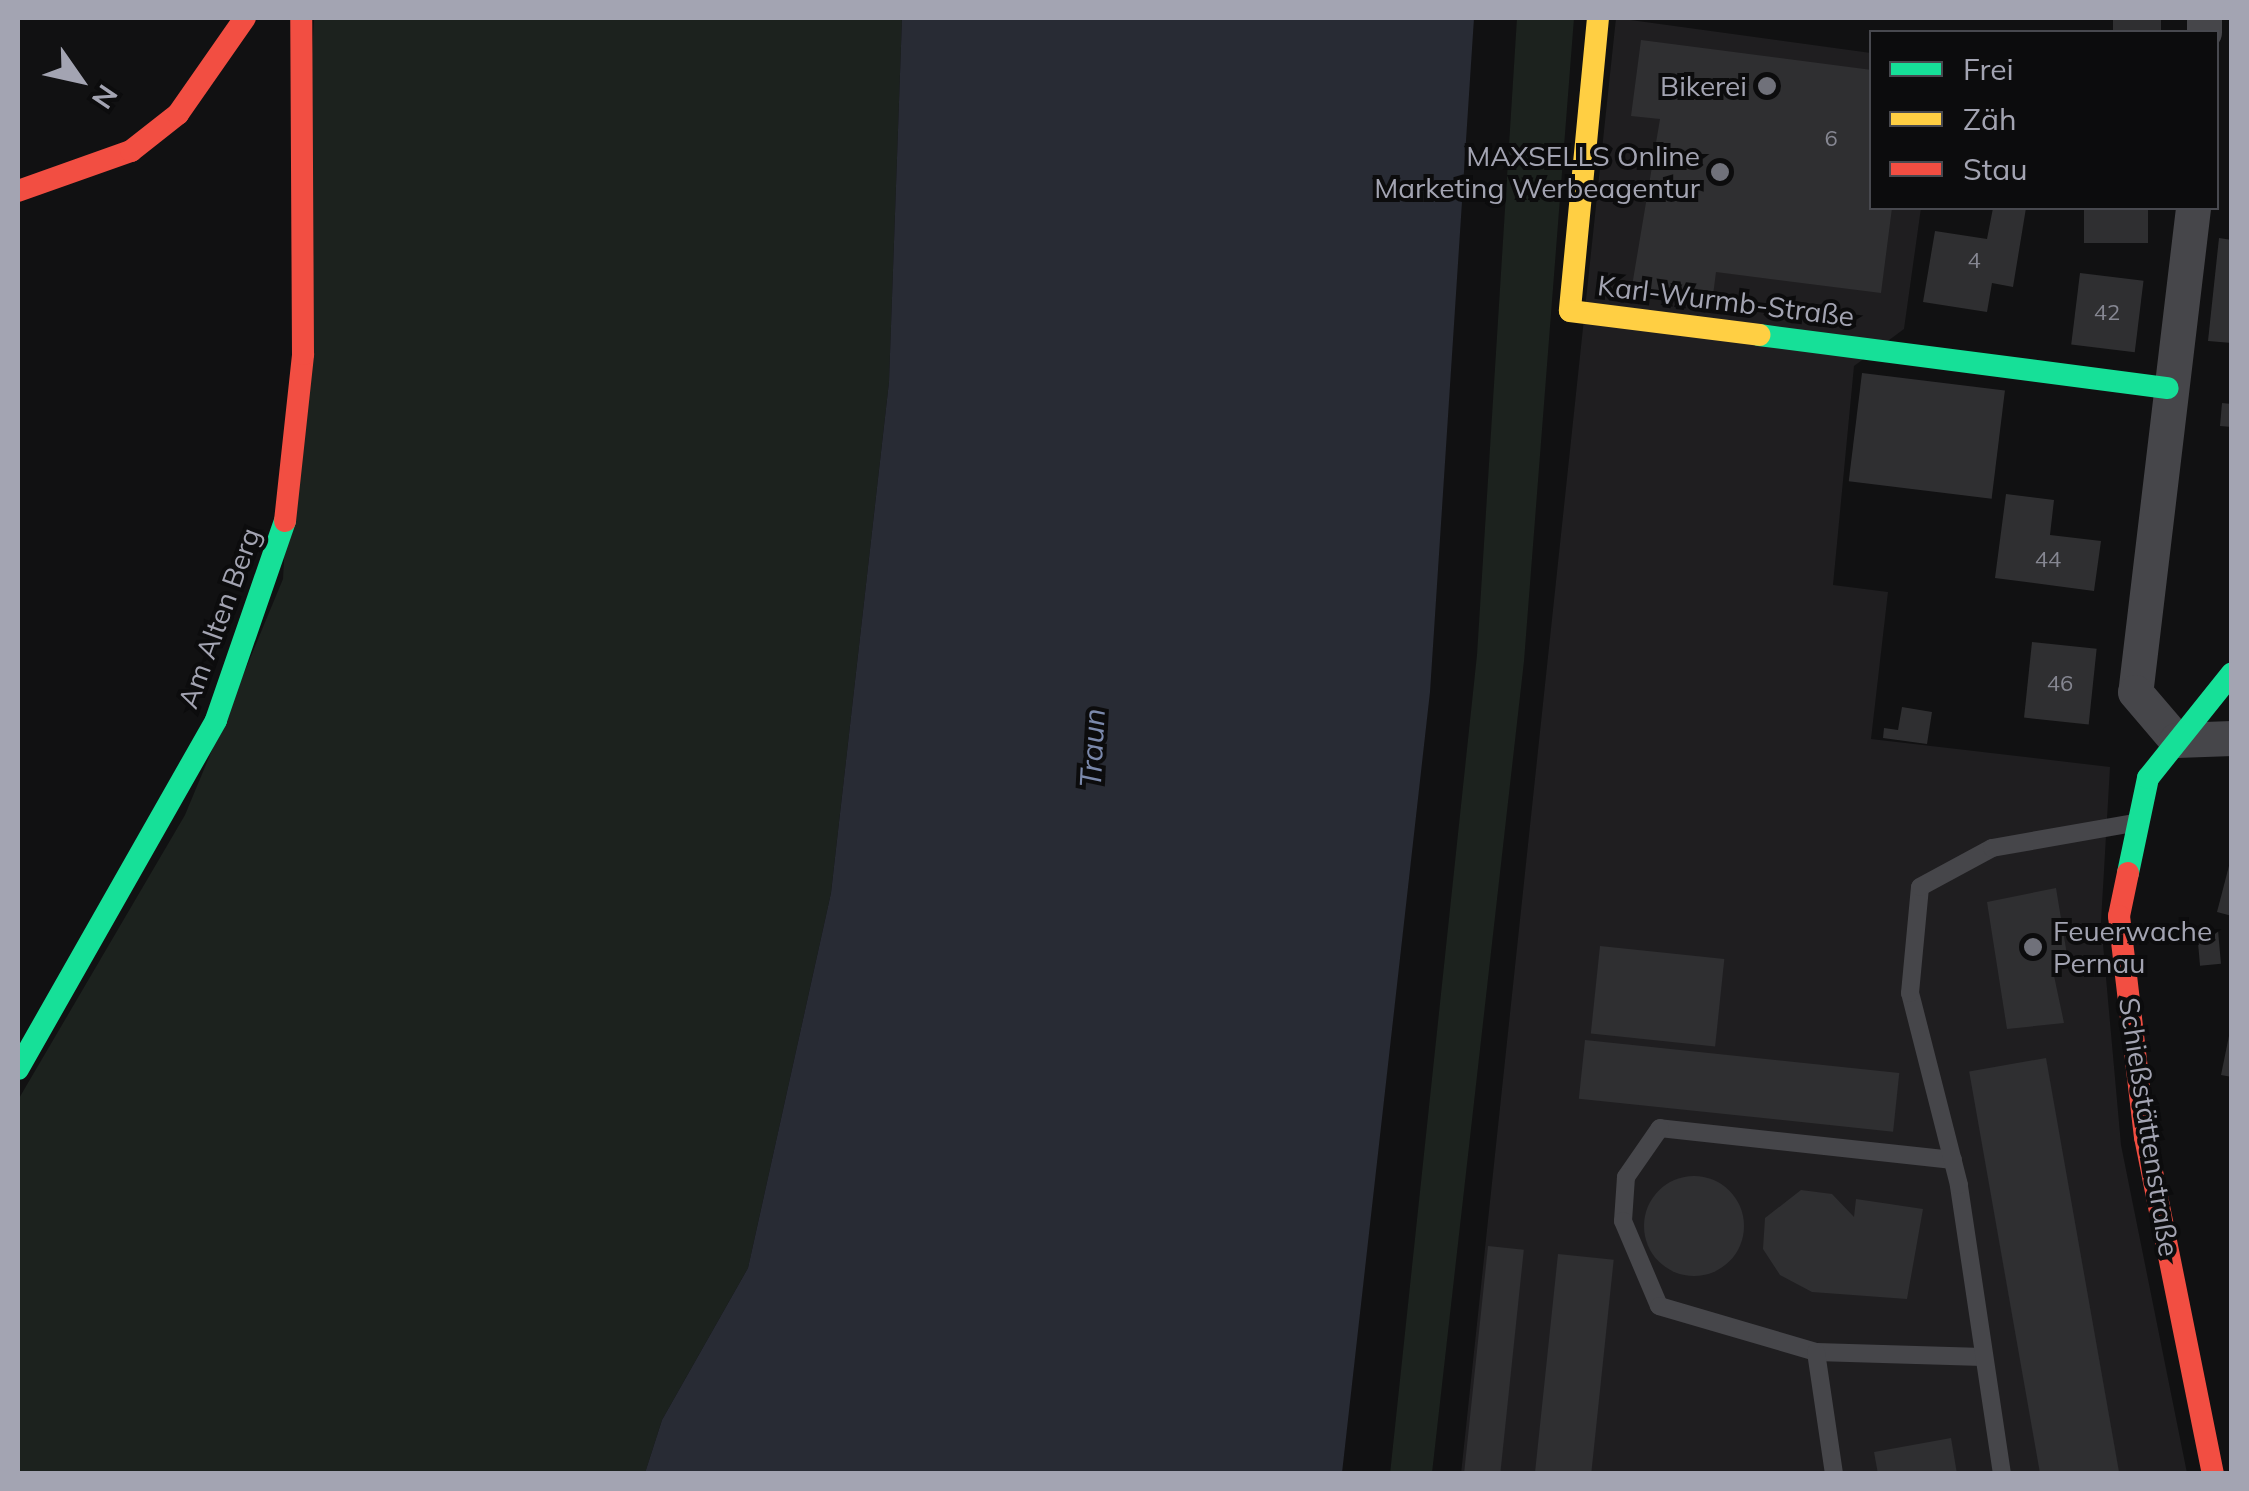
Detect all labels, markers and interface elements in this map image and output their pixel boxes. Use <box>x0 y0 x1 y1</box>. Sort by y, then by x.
north arrow <box>30 30 130 130</box>
legend <box>1869 30 2219 210</box>
text: Frei <box>1963 50 2014 88</box>
place label: Bikerei <box>1660 69 1747 103</box>
marker: Bikerei <box>1756 75 1778 97</box>
text: N <box>85 78 126 116</box>
text: Zäh <box>1963 100 2016 138</box>
house number: 6 <box>1824 126 1838 152</box>
place label: MAXSELLS Online Marketing Werbeagentur <box>1374 139 1700 205</box>
text: Stau <box>1963 150 2027 188</box>
marker: MAXSELLS Online Marketing Werbeagentur <box>1709 161 1731 183</box>
house number: 4 <box>1967 248 1981 274</box>
street label: Karl-Wurmb-Straße <box>1596 269 1856 333</box>
house number: 42 <box>2094 300 2120 326</box>
street label: Am Alten Berg <box>171 523 267 713</box>
house number: 44 <box>2035 547 2061 573</box>
house number: 46 <box>2047 671 2073 697</box>
water label: Traun <box>1072 707 1112 789</box>
place label: Feuerwache Pernau <box>2053 914 2212 980</box>
marker: Feuerwache Pernau <box>2022 936 2044 958</box>
street label: Schießstättenstraße <box>2112 995 2186 1259</box>

